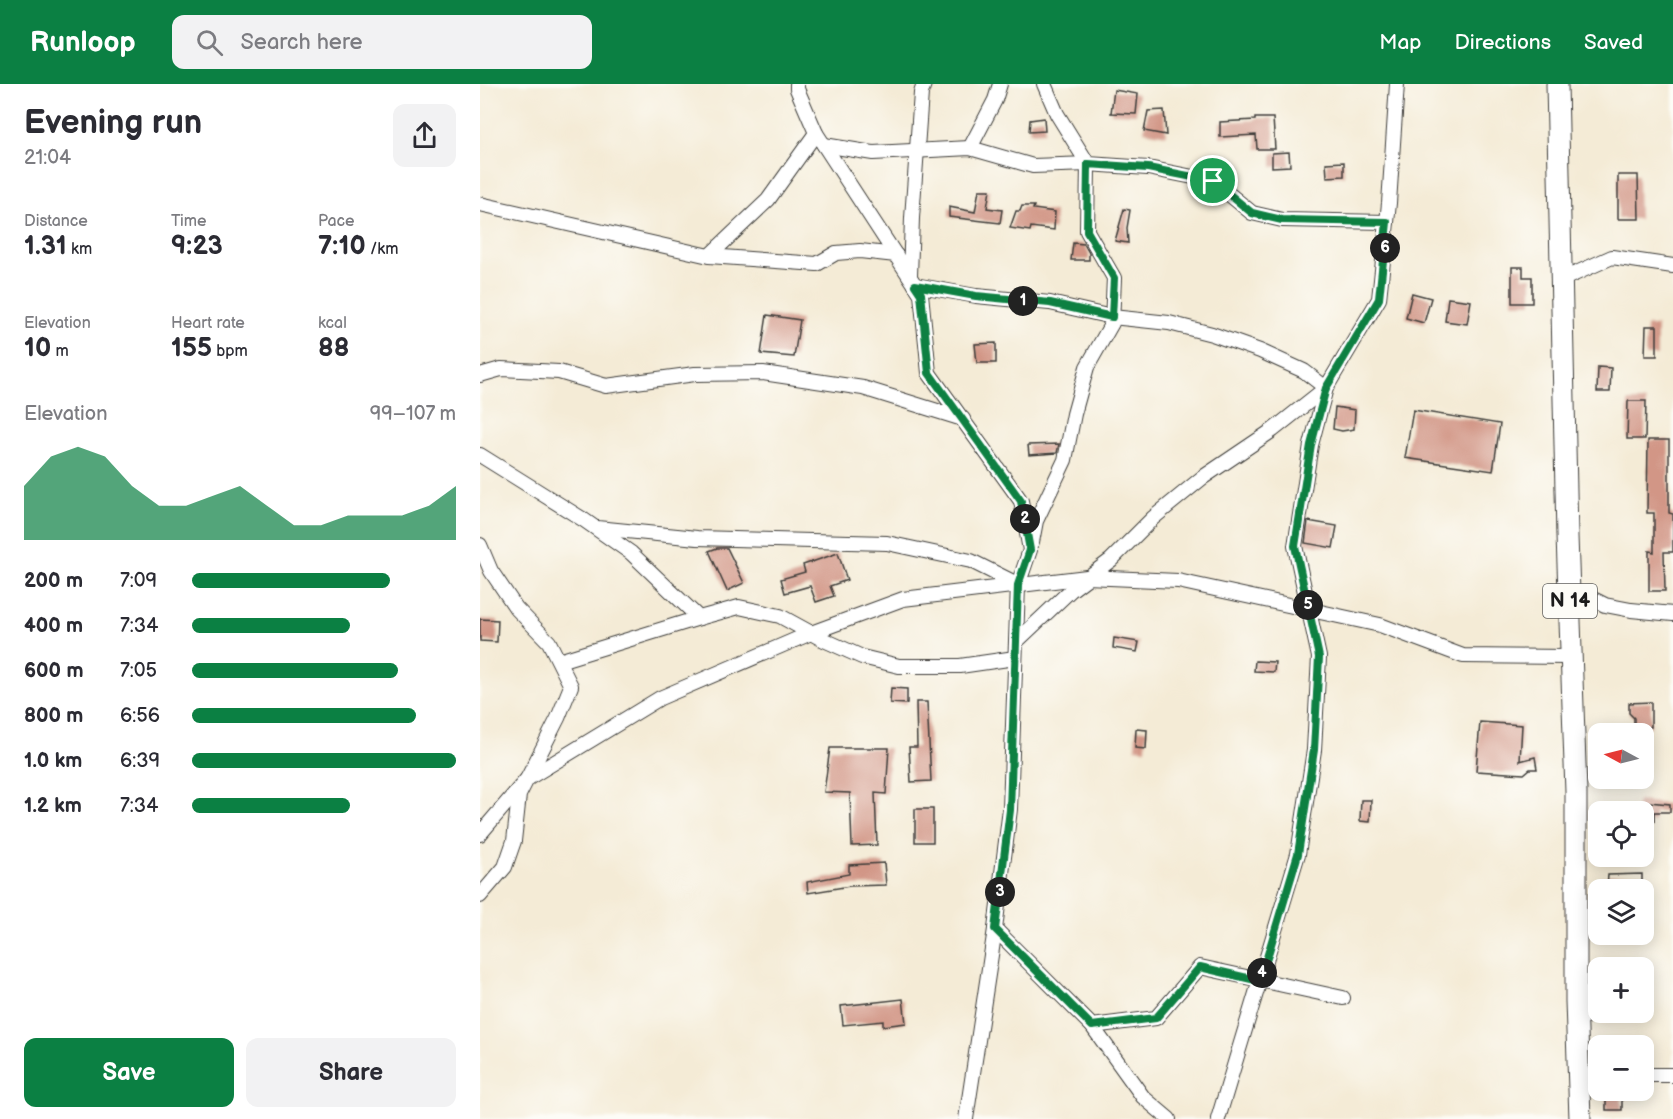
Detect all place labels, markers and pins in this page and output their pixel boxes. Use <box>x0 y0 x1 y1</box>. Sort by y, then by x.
pin <box>1187 155 1238 206</box>
pin: 6 <box>1370 233 1400 263</box>
pin: 1 <box>1008 286 1038 316</box>
pin: 2 <box>1010 504 1040 534</box>
pin: 5 <box>1293 590 1323 620</box>
pin: 3 <box>985 877 1015 907</box>
pin: 4 <box>1247 958 1277 988</box>

